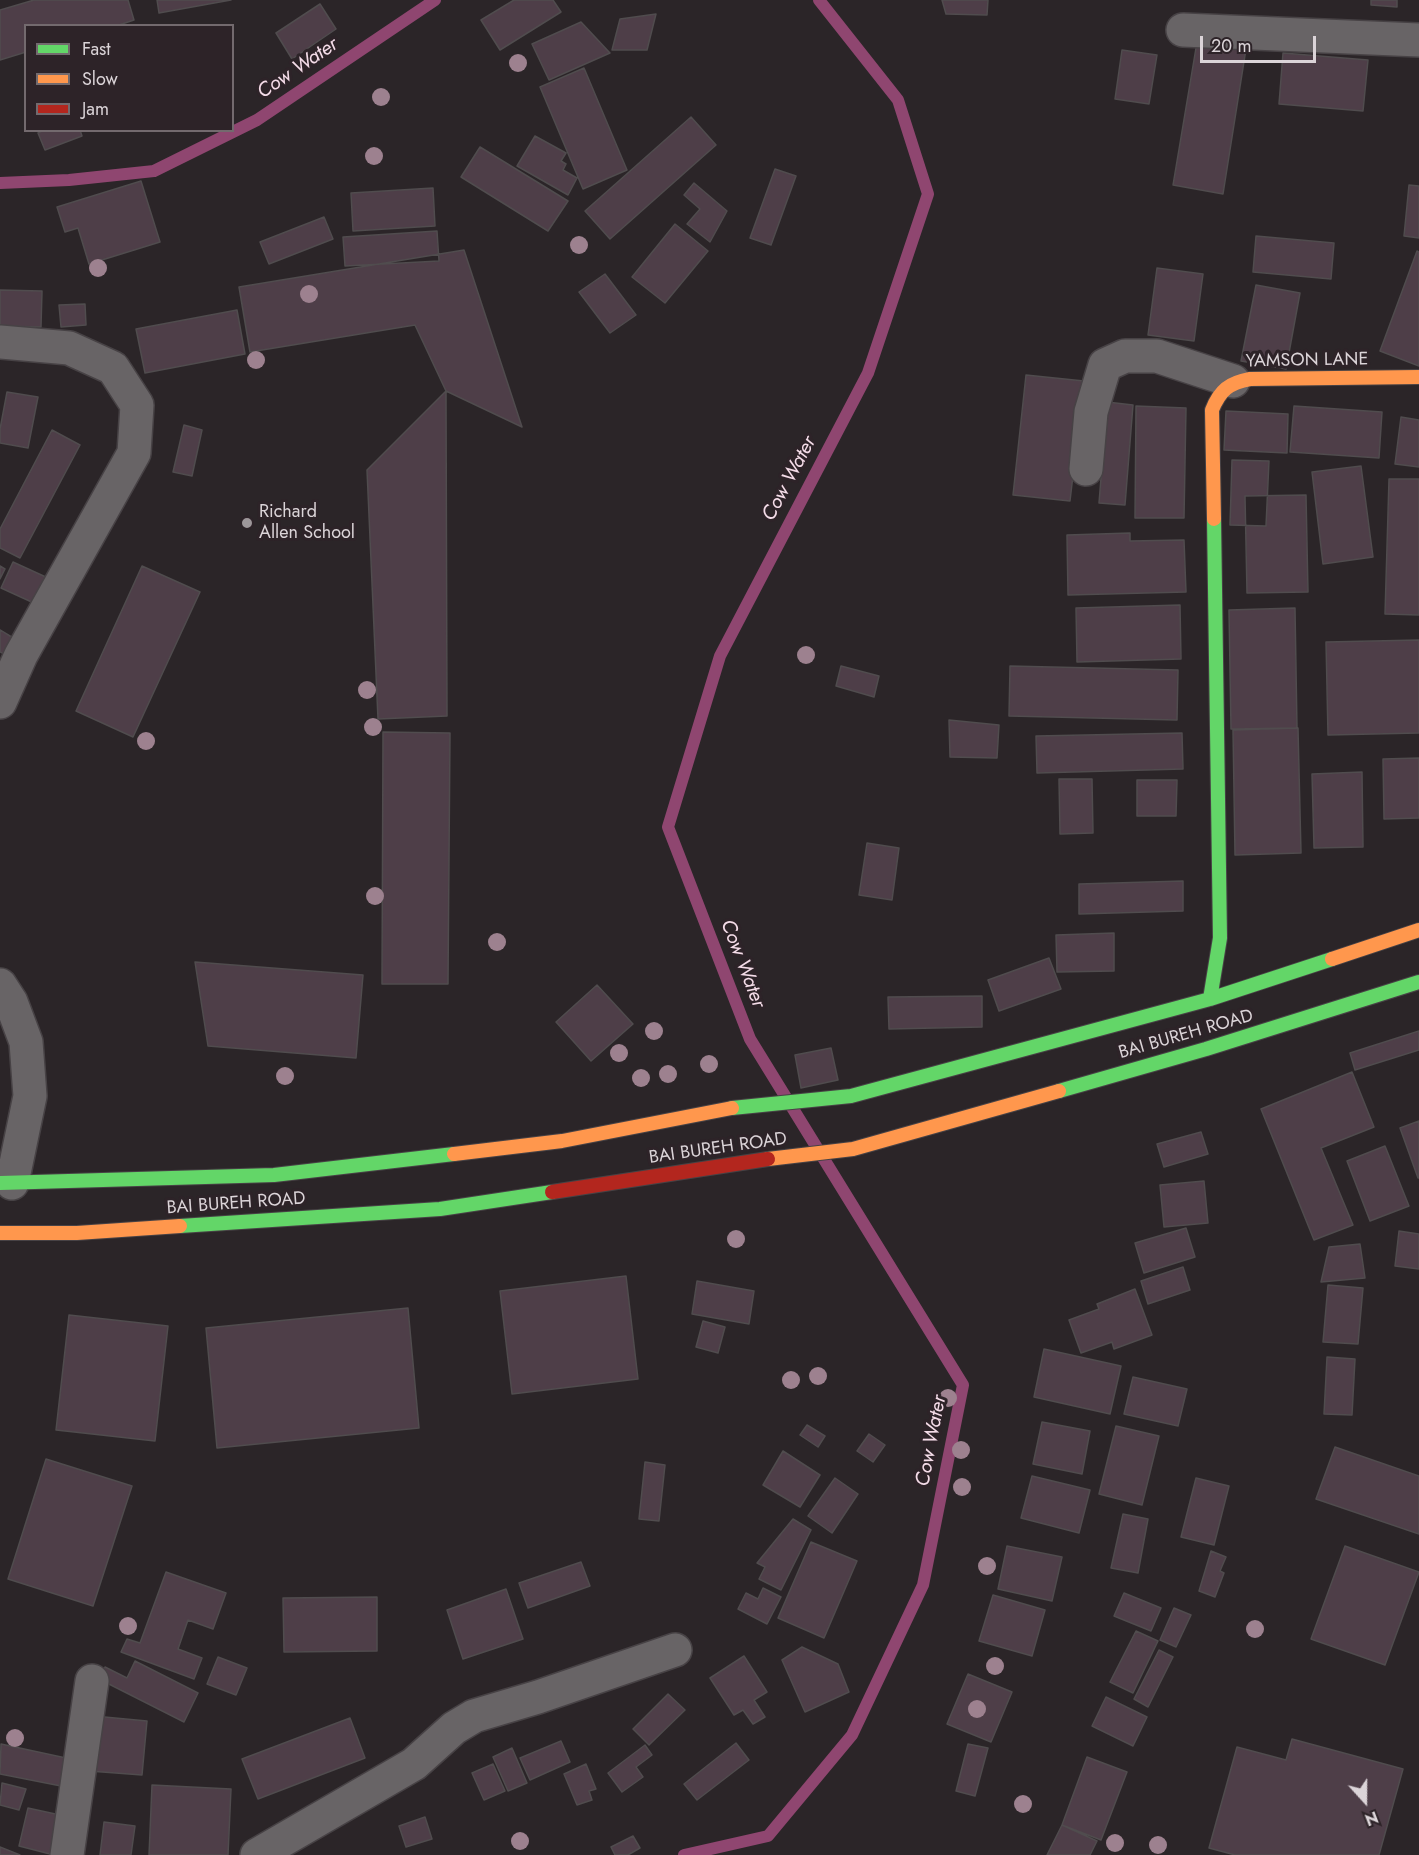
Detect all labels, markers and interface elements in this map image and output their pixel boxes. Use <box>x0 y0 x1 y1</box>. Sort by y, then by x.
legend <box>24 24 234 132</box>
scale bar <box>1203 24 1318 62</box>
water label: Cow Water <box>253 33 343 105</box>
text: 20 m <box>1211 33 1251 59</box>
text: Fast <box>82 36 111 62</box>
text: Slow <box>82 66 118 92</box>
text: Jam <box>82 96 109 122</box>
street label: YAMSON LANE <box>1246 349 1368 373</box>
water label: Cow Water <box>758 433 822 525</box>
place label: Richard Allen School <box>259 502 355 544</box>
marker: Richard Allen School <box>240 516 254 530</box>
water label: Cow Water <box>714 917 770 1011</box>
street label: BAI BUREH ROAD <box>1116 1005 1256 1065</box>
street label: BAI BUREH ROAD <box>648 1129 788 1169</box>
street label: BAI BUREH ROAD <box>166 1188 306 1220</box>
water label: Cow Water <box>911 1393 953 1489</box>
north arrow <box>1335 1771 1395 1831</box>
text: N <box>1362 1805 1382 1831</box>

